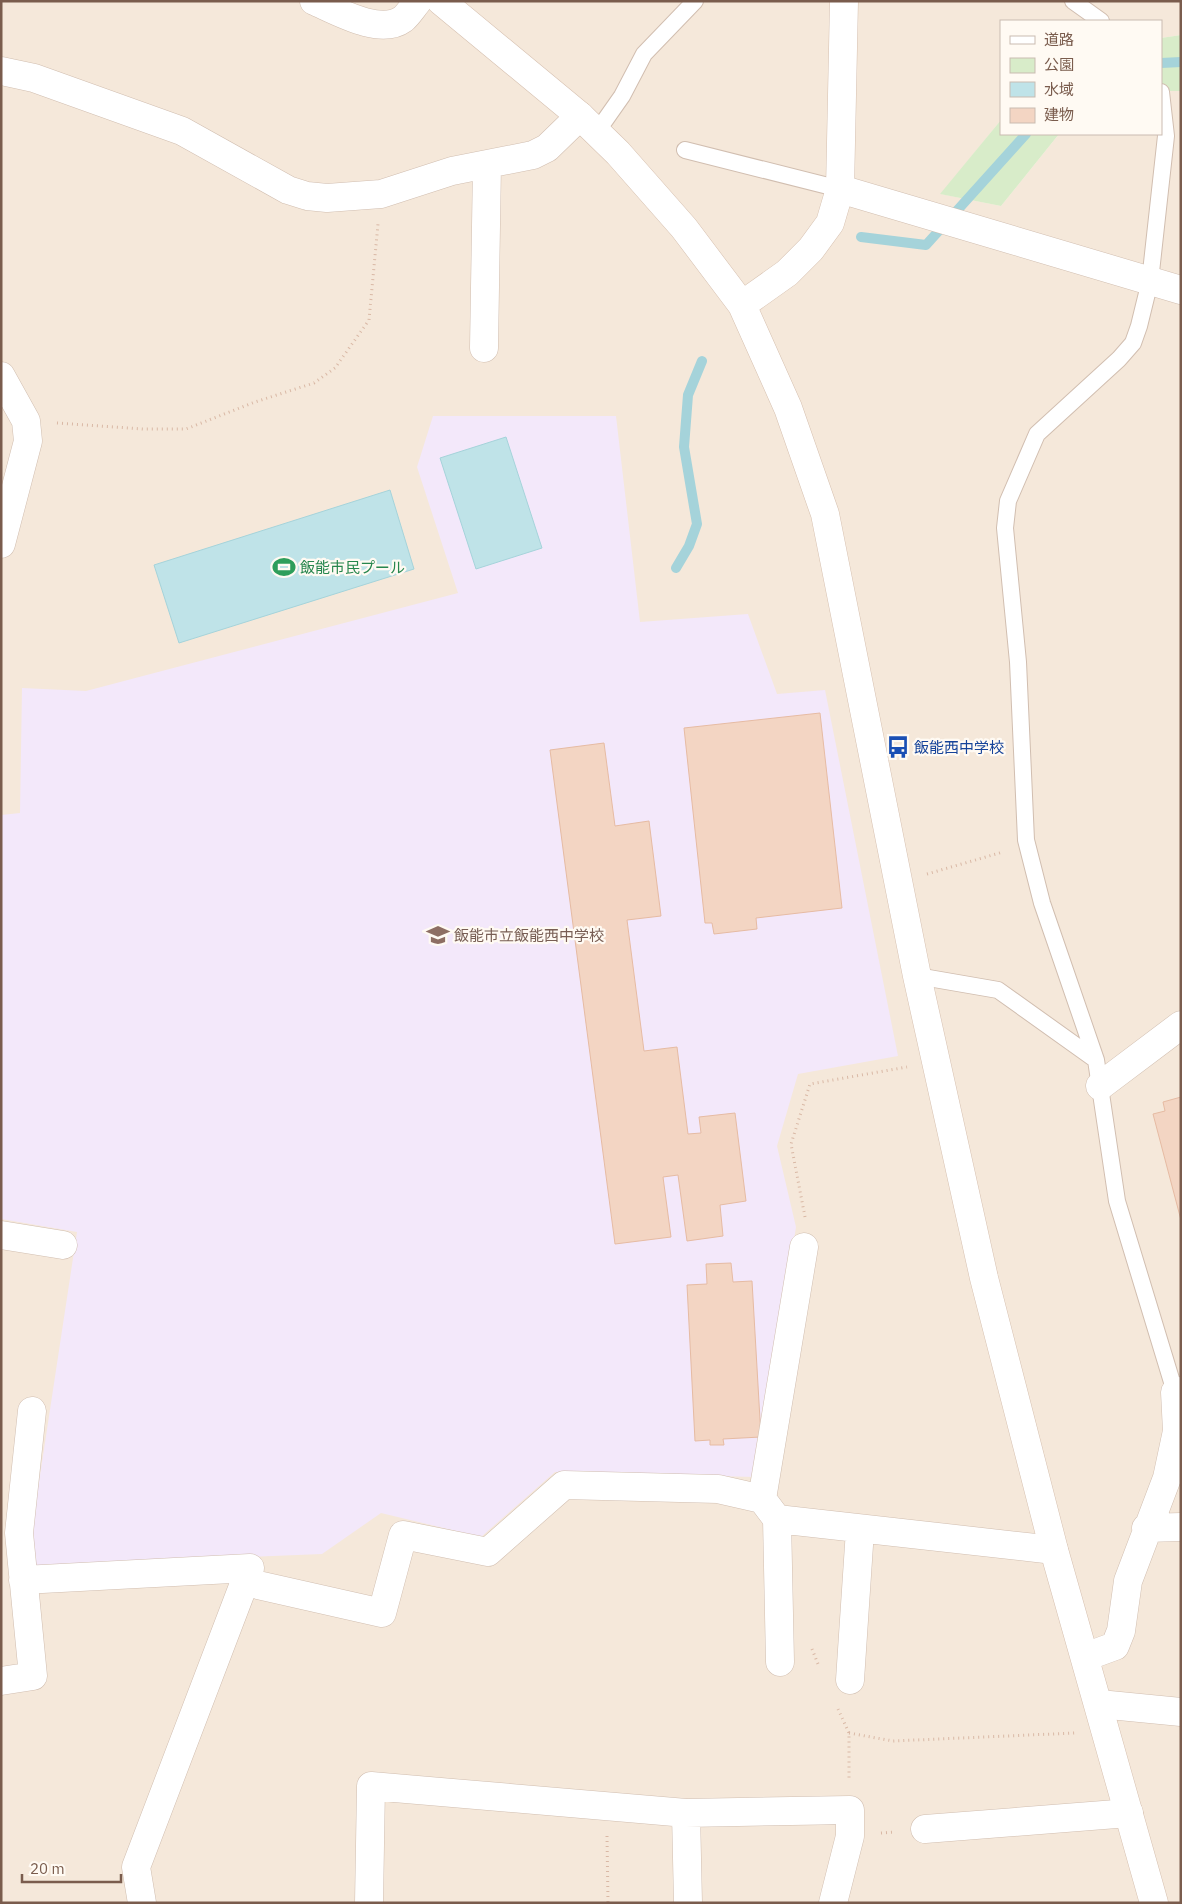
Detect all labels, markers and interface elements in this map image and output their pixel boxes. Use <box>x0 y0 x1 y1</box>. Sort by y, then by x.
legend <box>1000 20 1162 135</box>
text: 道路 <box>1044 30 1074 49</box>
text: 公園 <box>1044 55 1074 74</box>
text: 水域 <box>1044 80 1074 99</box>
text: 建物 <box>1044 105 1074 124</box>
sports icon: 飯能市民プール <box>271 554 297 580</box>
place label: 飯能市民プール <box>300 558 405 577</box>
bus stop icon: 飯能西中学校 <box>885 734 911 760</box>
place label: 飯能西中学校 <box>914 738 1004 757</box>
school or university icon: 飯能市立飯能西中学校 <box>425 922 451 948</box>
place label: 飯能市立飯能西中学校 <box>454 926 604 945</box>
scale bar <box>22 1852 121 1884</box>
text: 20 m <box>30 1859 65 1878</box>

